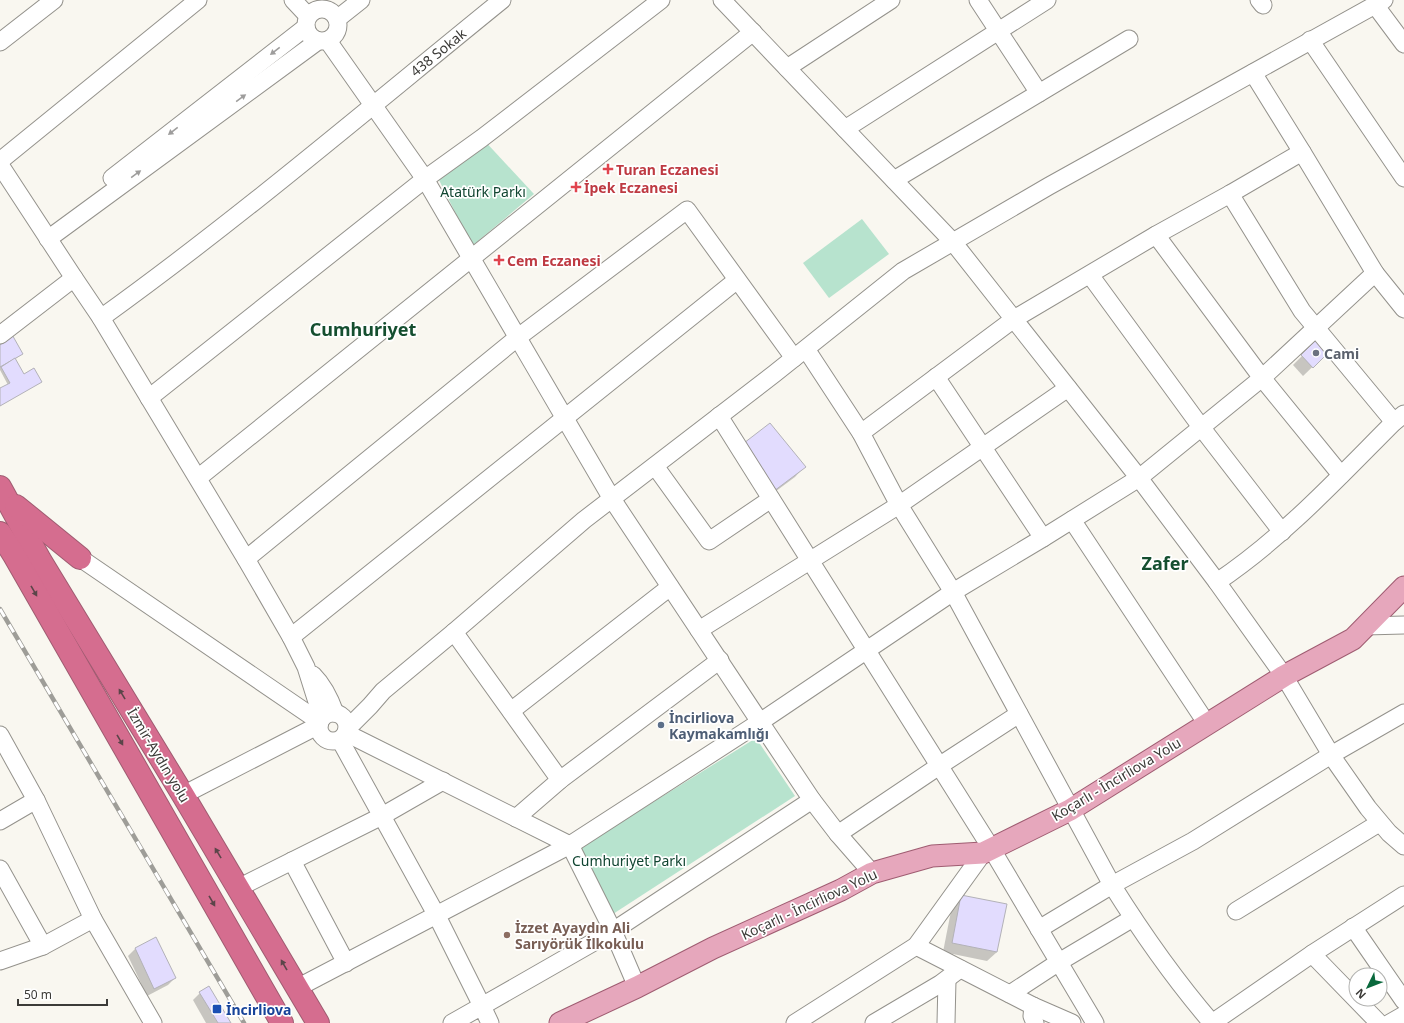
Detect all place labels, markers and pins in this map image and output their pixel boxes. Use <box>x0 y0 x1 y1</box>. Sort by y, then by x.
place label: Turan Eczanesi <box>616 160 719 179</box>
marker: Turan Eczanesi <box>603 164 613 174</box>
place label: İpek Eczanesi <box>584 178 678 197</box>
marker: İpek Eczanesi <box>571 182 581 192</box>
place label: Cem Eczanesi <box>507 251 601 270</box>
marker: Cem Eczanesi <box>494 255 504 265</box>
place label: Cami <box>1324 344 1359 363</box>
marker: Cami <box>1311 348 1321 358</box>
place label: İncirliova Kaymakamlığı <box>669 708 769 743</box>
marker: İncirliova Kaymakamlığı <box>656 720 666 730</box>
place label: İzzet Ayaydın Ali Sarıyörük İlkokulu <box>515 918 644 953</box>
marker: İzzet Ayaydın Ali Sarıyörük İlkokulu <box>502 930 512 940</box>
place label: İncirliova <box>226 1000 291 1019</box>
marker: İncirliova <box>211 1003 223 1015</box>

